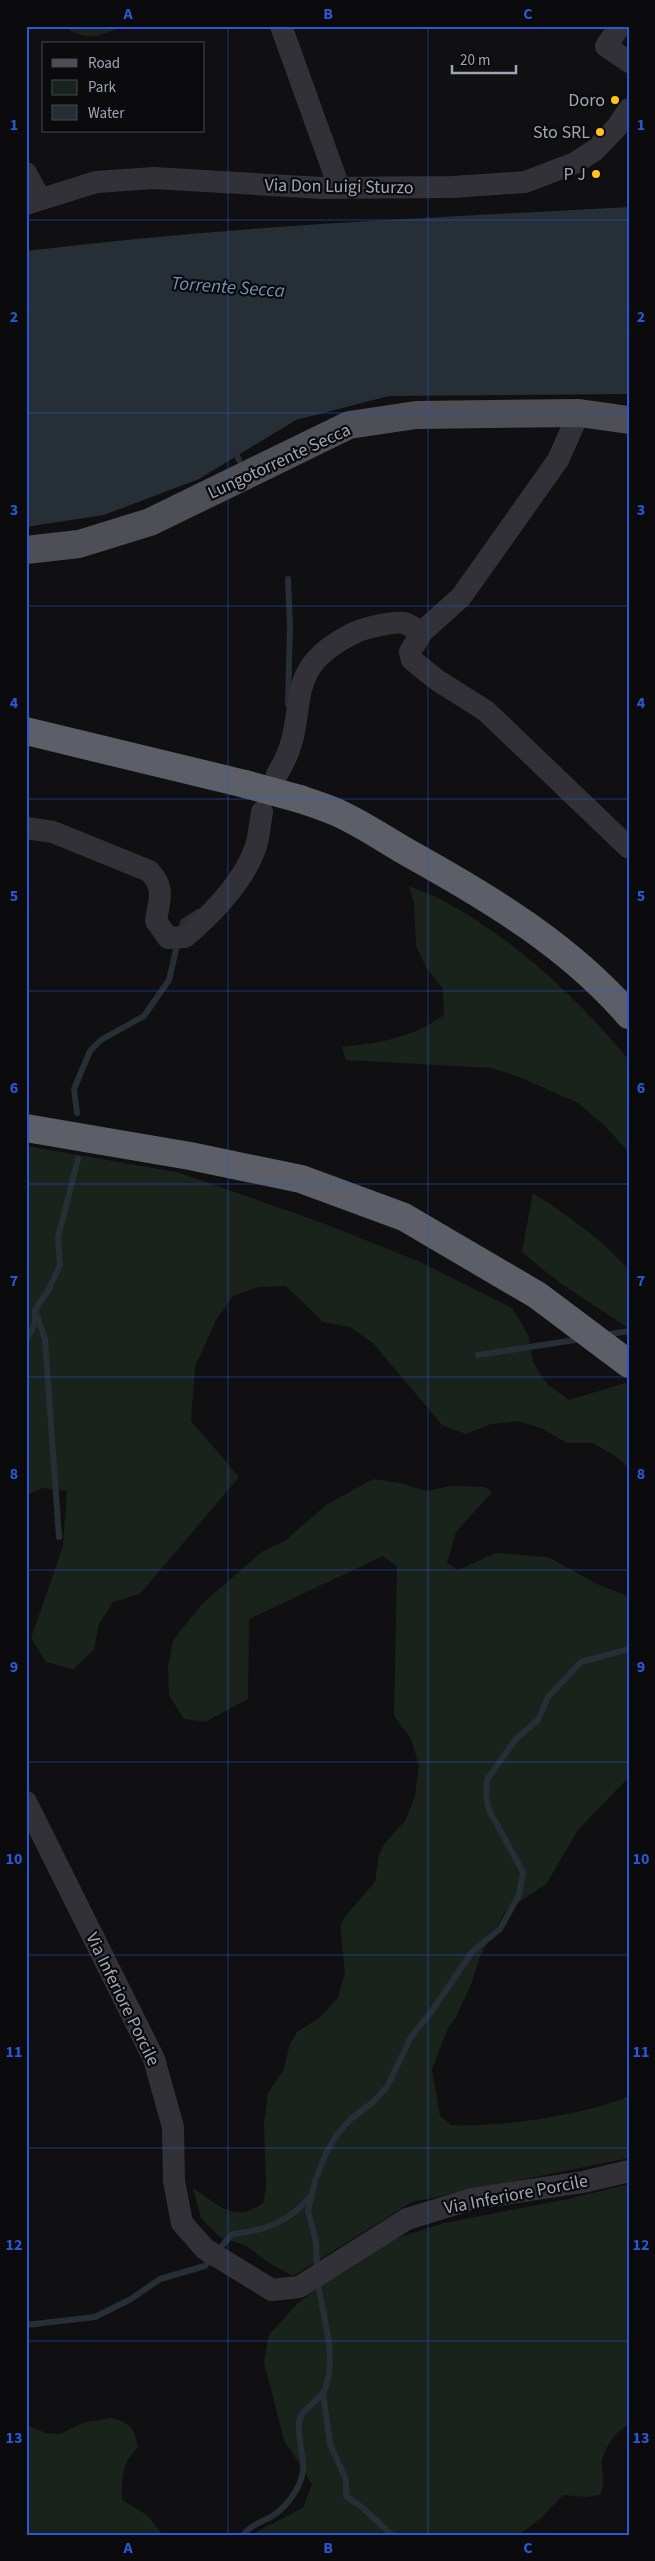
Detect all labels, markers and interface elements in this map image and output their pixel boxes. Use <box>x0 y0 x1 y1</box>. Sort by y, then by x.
text: A <box>122 3 133 25</box>
text: B <box>323 3 333 25</box>
text: C <box>523 3 533 25</box>
legend <box>42 42 205 132</box>
scale bar <box>452 42 516 74</box>
text: 20 m <box>460 50 490 71</box>
text: Road <box>88 53 120 74</box>
text: Park <box>88 77 117 98</box>
place label: Doro <box>568 88 605 113</box>
marker: Doro <box>609 94 621 106</box>
text: Water <box>88 103 125 124</box>
text: 1 <box>10 114 18 136</box>
text: 1 <box>637 114 645 136</box>
place label: Sto SRL <box>533 120 590 145</box>
marker: Sto SRL <box>594 126 606 138</box>
place label: P J <box>564 162 586 187</box>
marker: P J <box>590 168 602 180</box>
street label: Via Don Luigi Sturzo <box>264 173 414 200</box>
water label: Torrente Secca <box>170 270 286 305</box>
text: 2 <box>10 306 18 328</box>
text: 2 <box>637 306 645 328</box>
street label: Lungotorrente Secca <box>204 417 355 506</box>
text: 3 <box>10 499 18 521</box>
text: 3 <box>637 499 645 521</box>
text: 4 <box>10 692 19 714</box>
text: 4 <box>637 692 646 714</box>
text: 5 <box>10 885 18 907</box>
text: 5 <box>637 885 645 907</box>
text: 6 <box>10 1077 18 1099</box>
text: 6 <box>637 1077 645 1099</box>
text: 7 <box>10 1270 18 1292</box>
text: 7 <box>637 1270 645 1292</box>
text: 8 <box>10 1463 18 1485</box>
text: 8 <box>637 1463 645 1485</box>
text: 9 <box>10 1656 18 1678</box>
text: 9 <box>637 1656 645 1678</box>
text: 10 <box>6 1848 22 1870</box>
text: 10 <box>633 1848 649 1870</box>
street label: Via Inferiore Porcile <box>79 1928 166 2070</box>
text: 11 <box>6 2041 22 2063</box>
text: 11 <box>633 2041 649 2063</box>
street label: Via Inferiore Porcile <box>442 2168 590 2221</box>
text: 12 <box>6 2234 22 2256</box>
text: 12 <box>633 2234 649 2256</box>
text: 13 <box>6 2427 22 2449</box>
text: 13 <box>633 2427 649 2449</box>
text: A <box>122 2537 133 2559</box>
text: B <box>323 2537 333 2559</box>
text: C <box>523 2537 533 2559</box>

